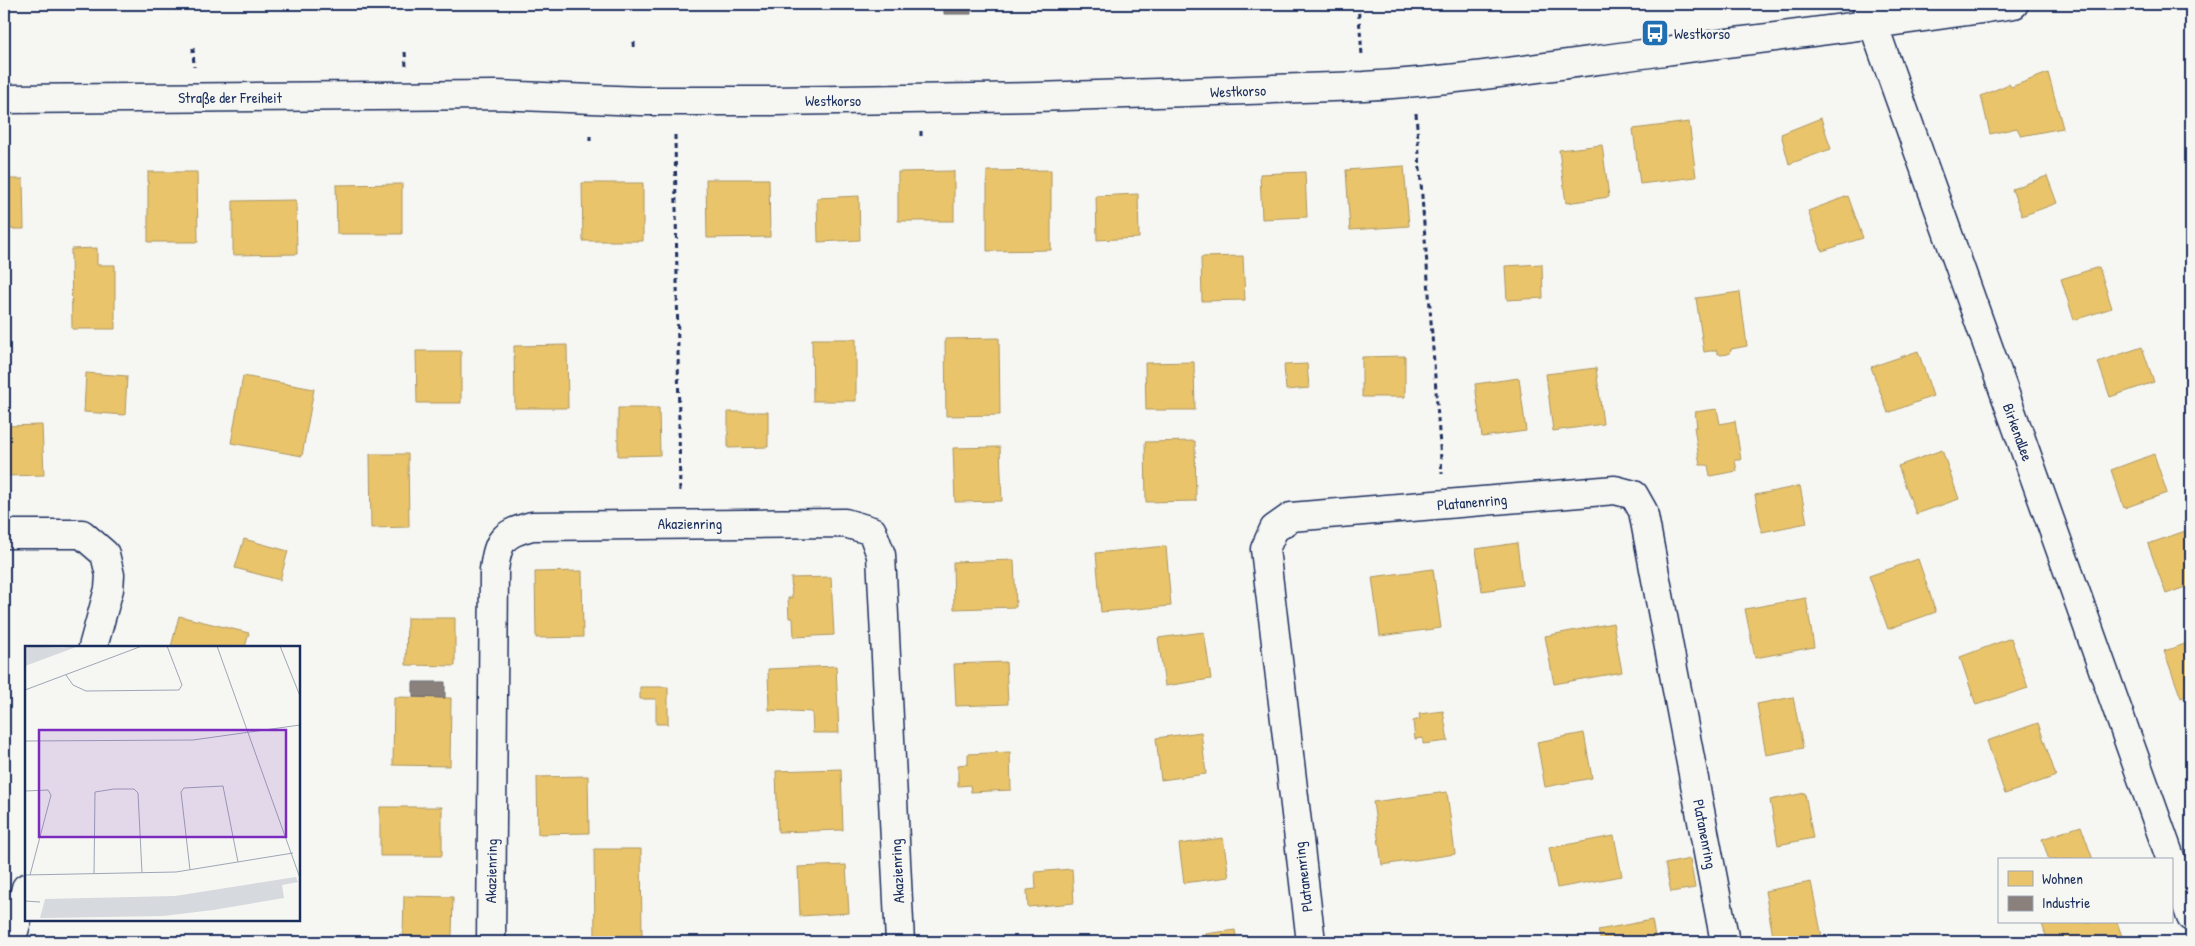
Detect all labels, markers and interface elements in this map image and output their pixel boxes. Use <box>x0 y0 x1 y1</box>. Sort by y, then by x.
bus stop icon: Westkorso <box>1640 18 1670 48</box>
place label: Westkorso <box>1674 23 1730 44</box>
street label: Westkorso <box>1210 80 1266 102</box>
street label: Straße der Freiheit <box>178 87 283 108</box>
street label: Westkorso <box>805 90 861 111</box>
street label: Birkenallee <box>1998 400 2038 464</box>
street label: Platanenring <box>1436 488 1508 516</box>
street label: Akazienring <box>658 513 723 534</box>
inset map <box>25 646 300 921</box>
street label: Platanenring <box>1688 798 1722 871</box>
street label: Akazienring <box>480 838 502 903</box>
street label: Akazienring <box>885 838 909 904</box>
street label: Platanenring <box>1288 841 1318 913</box>
legend <box>1998 858 2172 924</box>
text: Wohnen <box>2042 868 2083 889</box>
text: Industrie <box>2042 892 2090 913</box>

